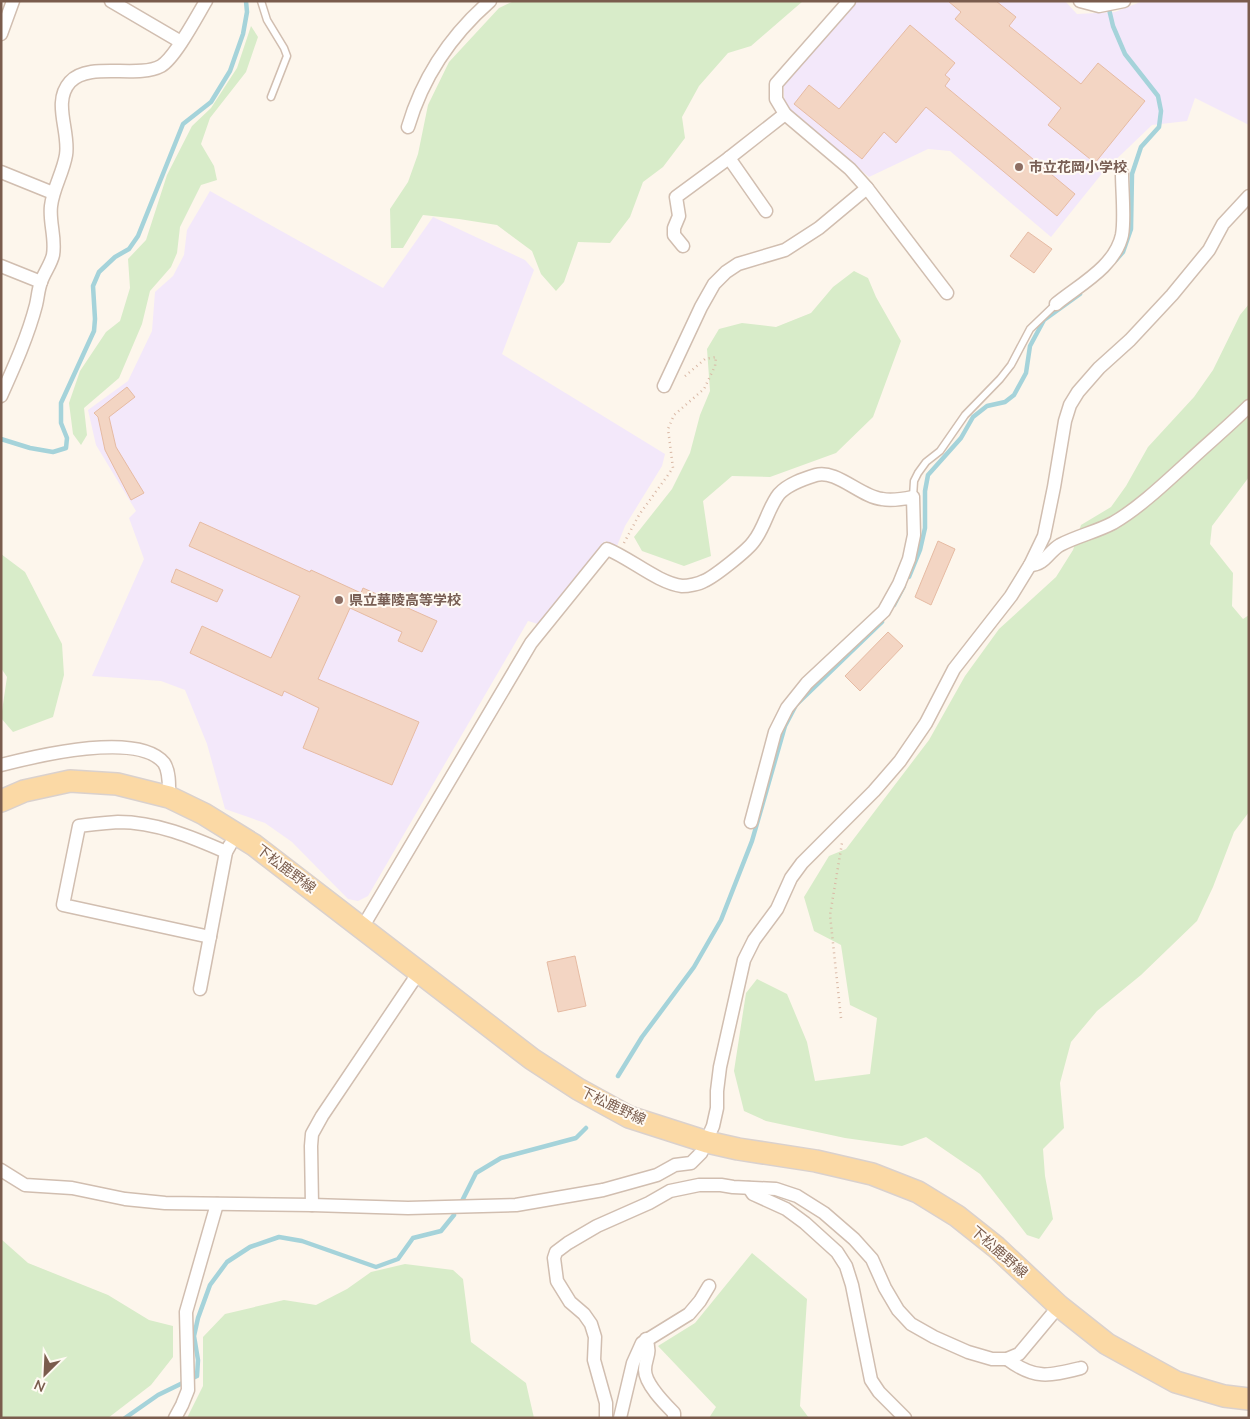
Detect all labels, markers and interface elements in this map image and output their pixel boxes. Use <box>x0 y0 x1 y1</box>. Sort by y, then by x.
place label: 市立花岡小学校 <box>1029 158 1127 177</box>
marker: 市立花岡小学校 <box>1013 161 1025 173</box>
place label: 県立華陵高等学校 <box>349 591 461 610</box>
marker: 県立華陵高等学校 <box>333 594 345 606</box>
street label: 下松鹿野線 <box>252 840 320 898</box>
street label: 下松鹿野線 <box>577 1083 649 1129</box>
street label: 下松鹿野線 <box>966 1222 1032 1282</box>
north arrow <box>20 1349 70 1399</box>
text: N <box>31 1375 49 1396</box>

